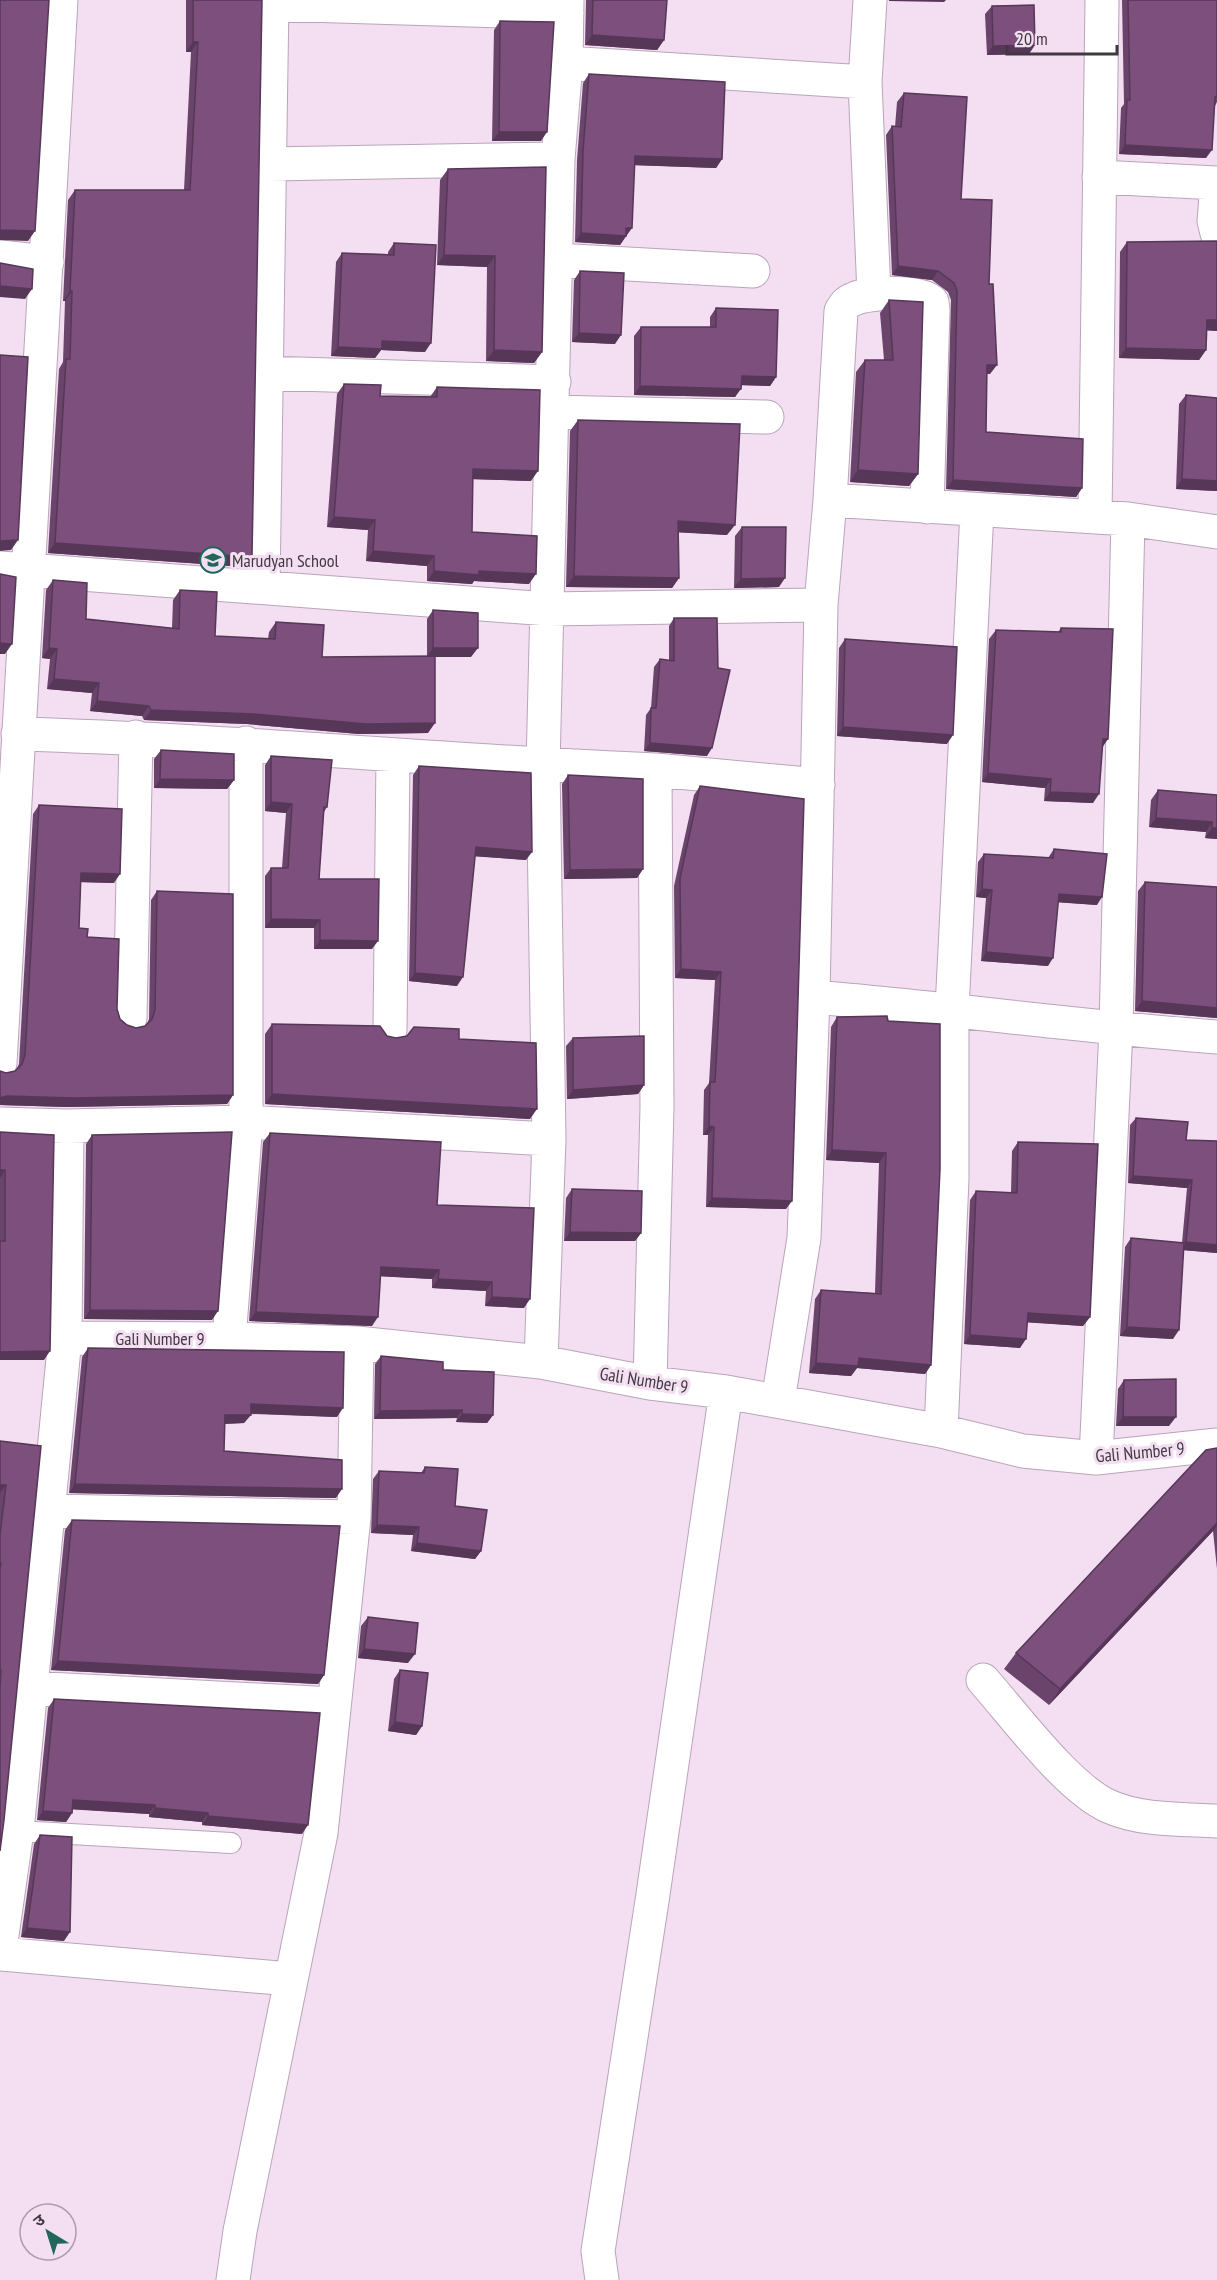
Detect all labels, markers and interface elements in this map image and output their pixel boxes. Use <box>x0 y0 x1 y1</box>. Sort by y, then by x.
scale bar <box>1007 18 1116 56</box>
text: 20 m <box>1016 27 1048 50</box>
school or university icon: Marudyan School <box>198 545 228 575</box>
place label: Marudyan School <box>232 549 339 572</box>
street label: Gali Number 9 <box>115 1327 205 1350</box>
street label: Gali Number 9 <box>598 1362 690 1398</box>
street label: Gali Number 9 <box>1095 1437 1185 1467</box>
north arrow <box>18 2202 78 2262</box>
text: उ <box>29 2209 49 2231</box>

